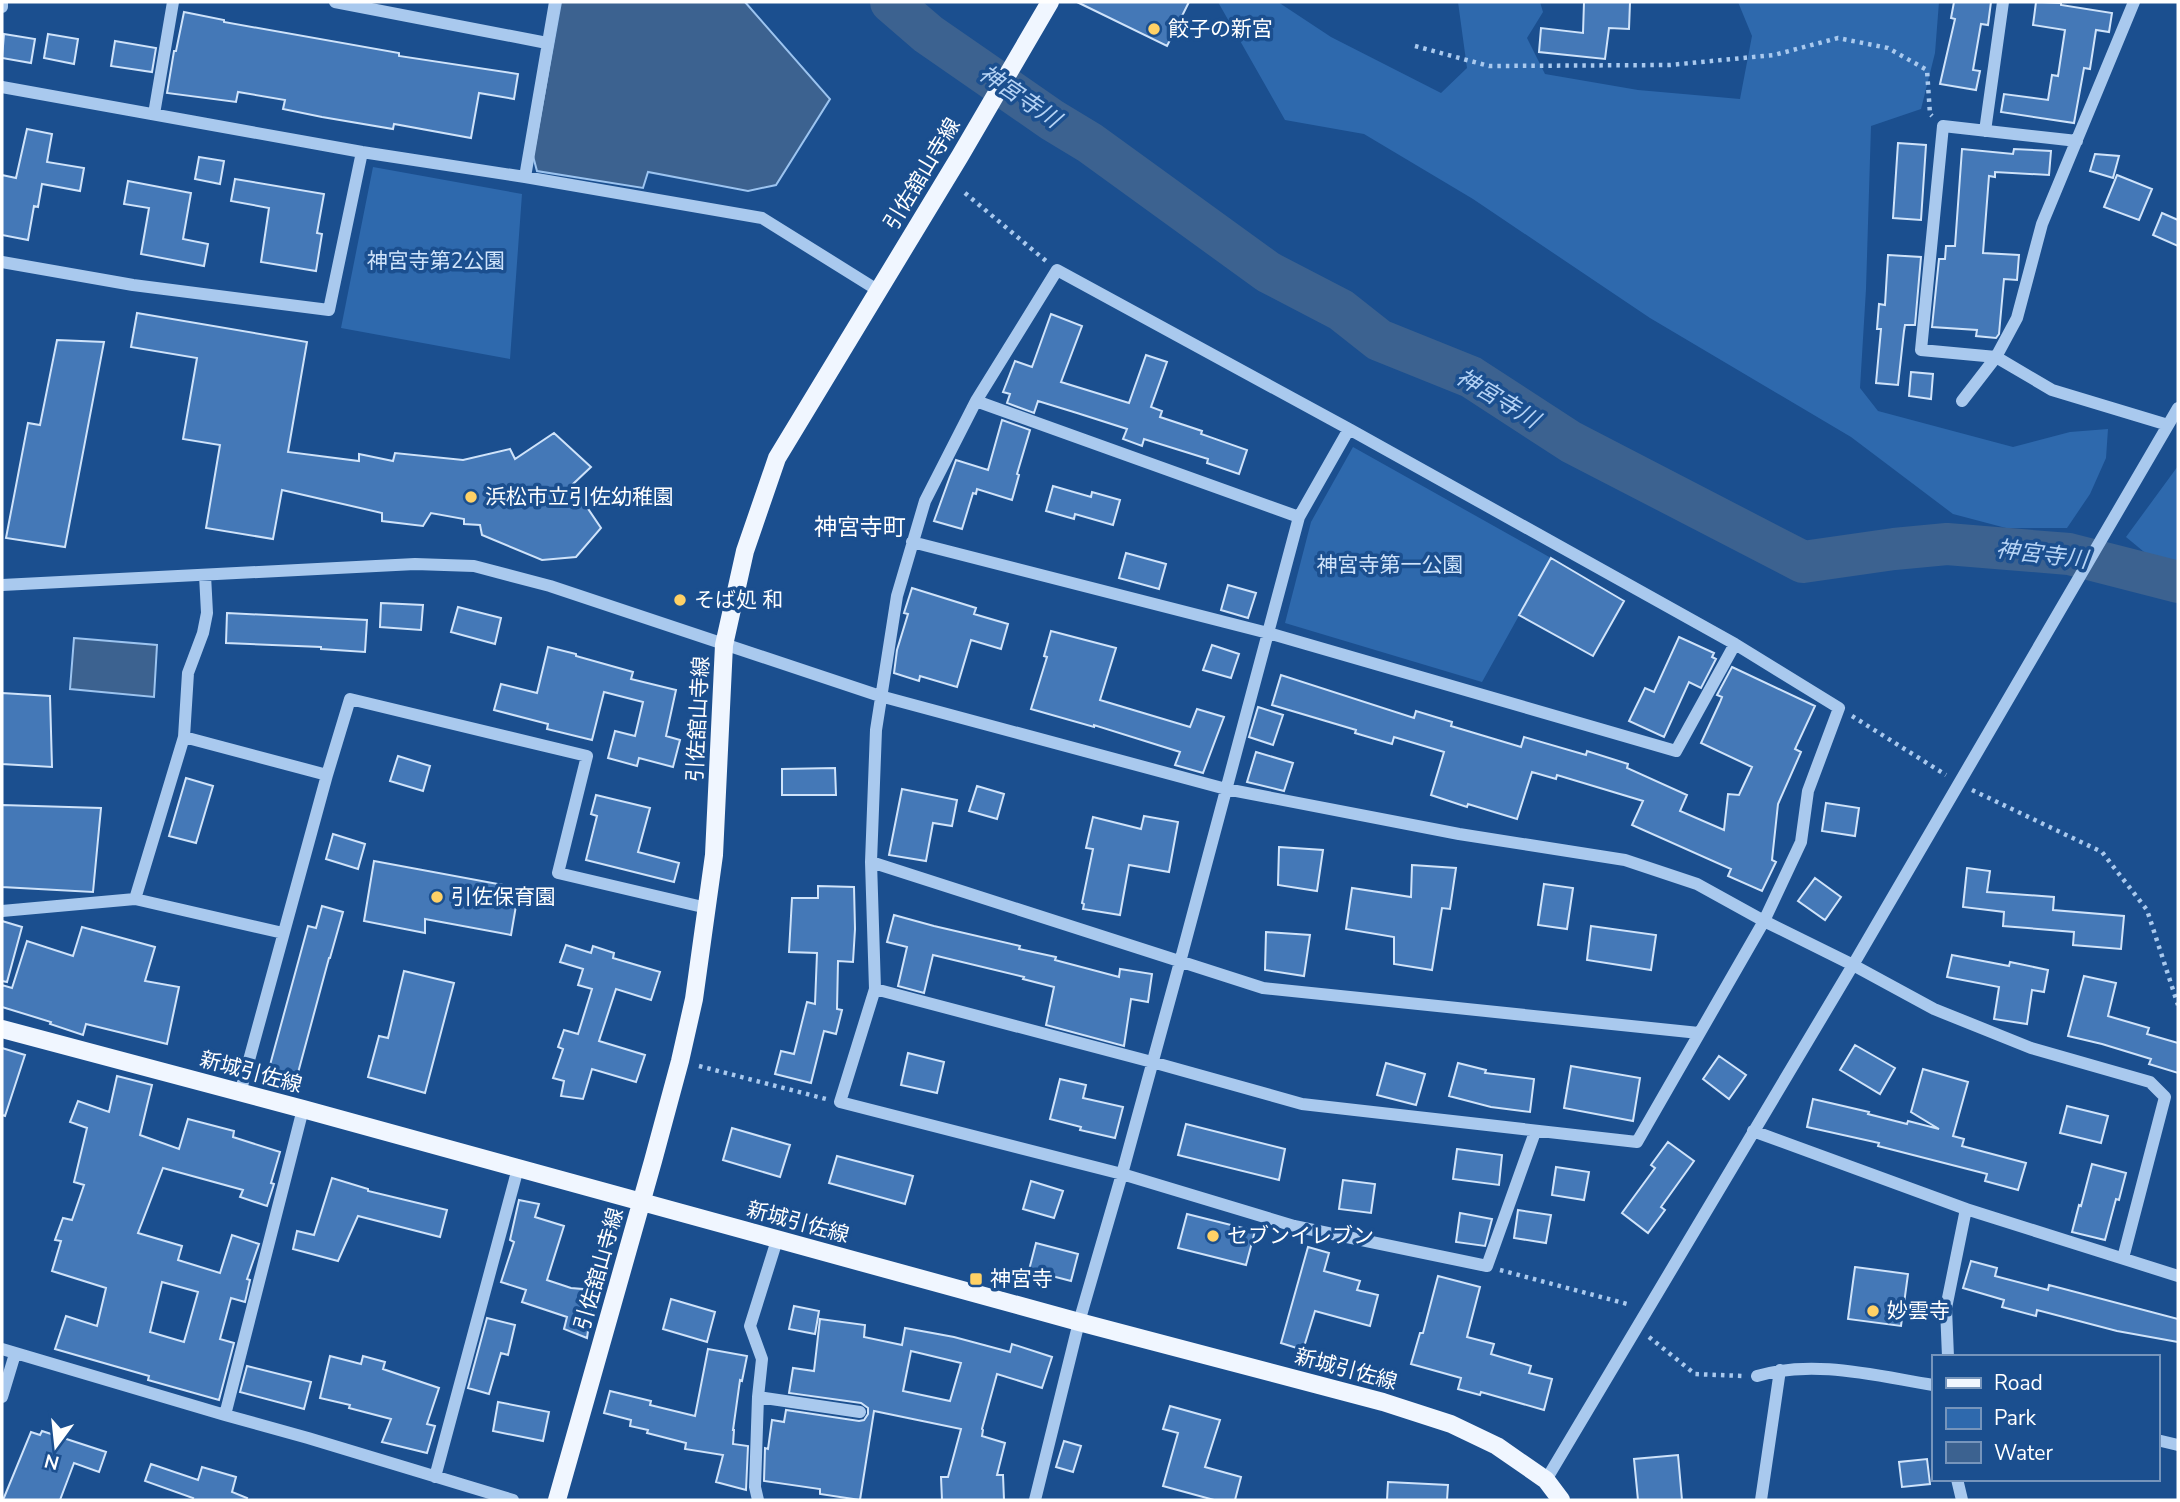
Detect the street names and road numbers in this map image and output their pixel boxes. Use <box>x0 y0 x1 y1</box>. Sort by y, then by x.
street label: 引佐舘山寺線 <box>878 113 966 235</box>
street label: 引佐舘山寺線 <box>681 655 715 783</box>
street label: 新城引佐線 <box>197 1045 305 1099</box>
street label: 新城引佐線 <box>744 1195 852 1249</box>
street label: 引佐舘山寺線 <box>568 1205 630 1333</box>
street label: 新城引佐線 <box>1292 1342 1400 1396</box>

